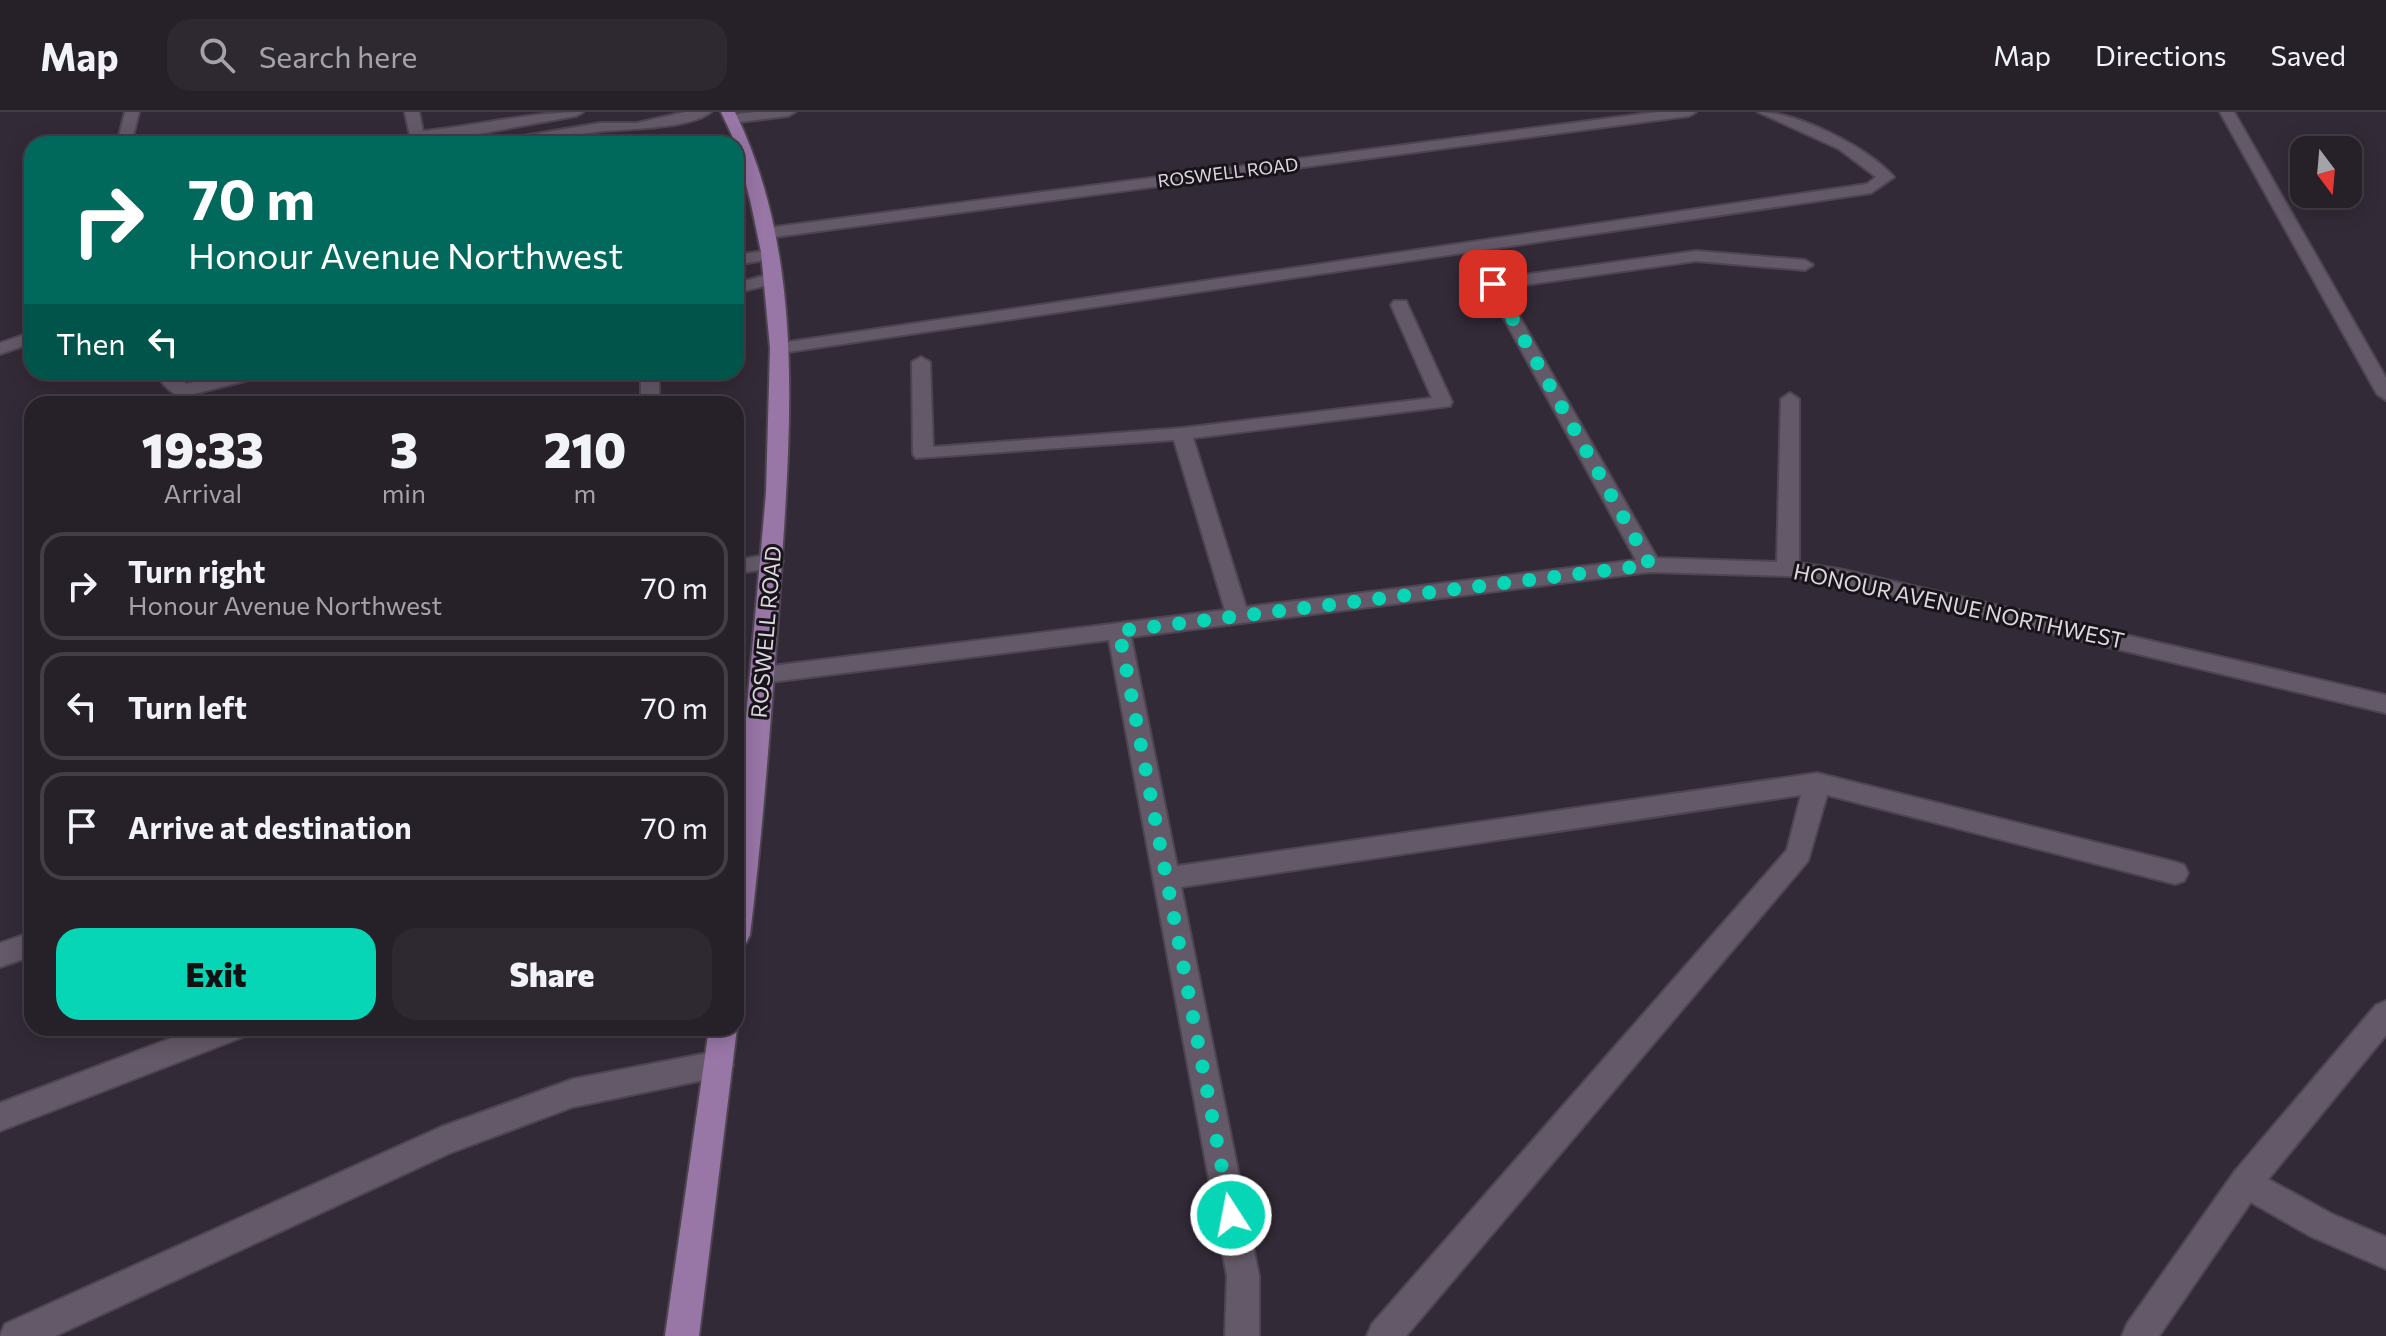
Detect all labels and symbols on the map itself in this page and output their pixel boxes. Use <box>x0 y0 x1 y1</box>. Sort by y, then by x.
north arrow <box>2290 136 2362 208</box>
street label: ROSWELL ROAD <box>1156 152 1299 192</box>
pin <box>1459 250 1527 318</box>
street label: ROSWELL ROAD <box>745 545 786 719</box>
street label: HONOUR AVENUE NORTHWEST <box>1791 557 2127 654</box>
position arrow <box>1189 1173 1273 1257</box>

